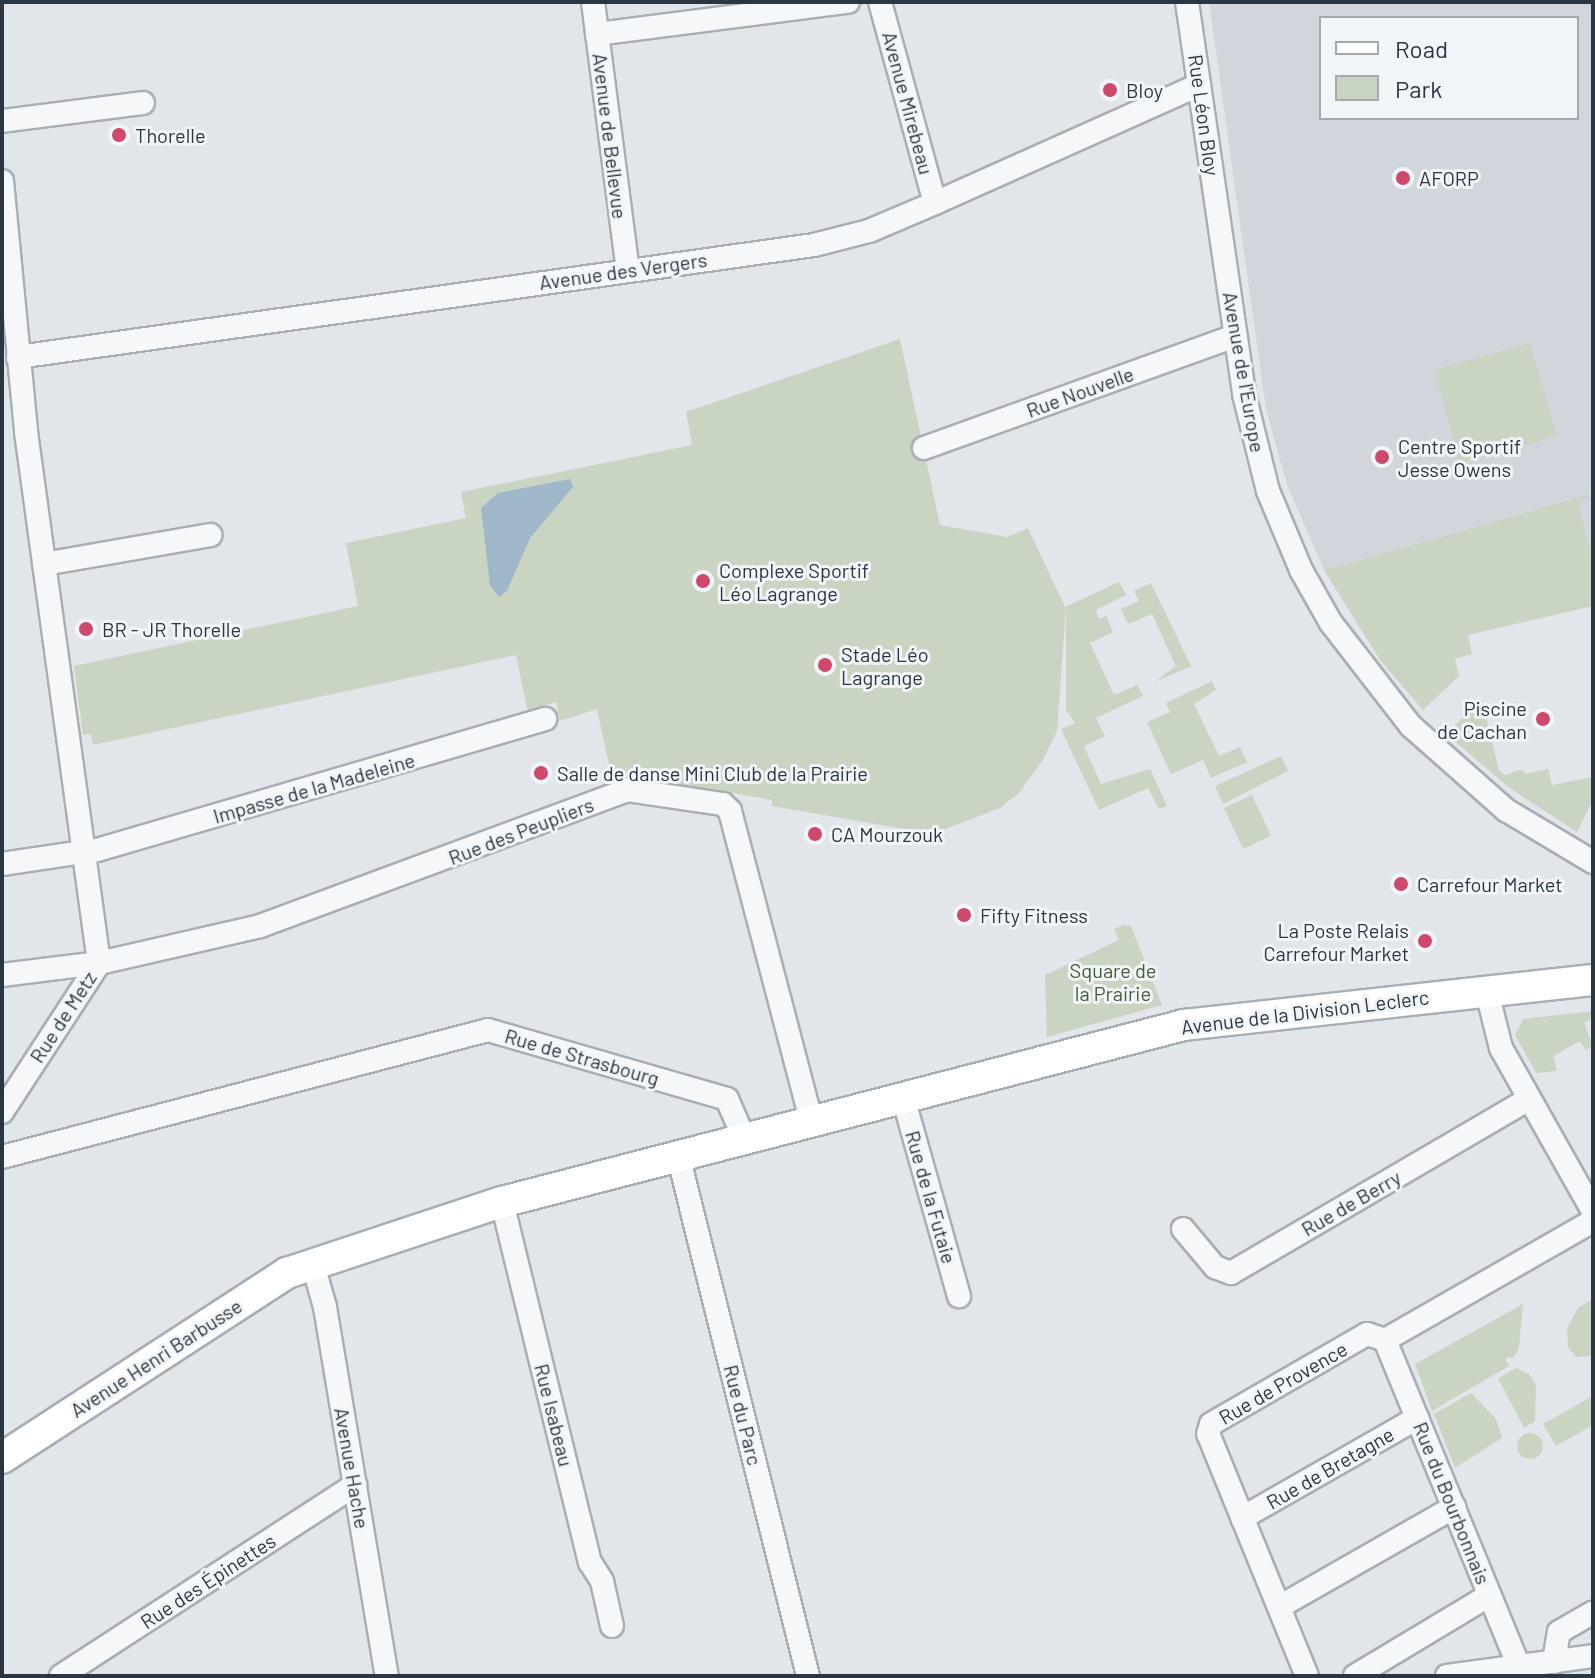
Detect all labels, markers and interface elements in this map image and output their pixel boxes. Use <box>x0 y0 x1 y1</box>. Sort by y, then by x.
legend <box>1319 16 1579 120</box>
street label: Avenue Mirebeau <box>877 29 939 177</box>
text: Road <box>1395 34 1448 63</box>
street label: Avenue de Bellevue <box>588 52 632 220</box>
street label: Rue Léon Bloy <box>1184 53 1224 177</box>
text: Park <box>1395 74 1442 103</box>
place label: Bloy <box>1126 78 1163 102</box>
marker: Bloy <box>1101 81 1119 99</box>
place label: Thorelle <box>135 123 206 147</box>
marker: Thorelle <box>110 126 128 144</box>
place label: AFORP <box>1419 166 1479 190</box>
marker: AFORP <box>1394 169 1412 187</box>
street label: Avenue des Vergers <box>538 247 708 295</box>
street label: Avenue de l'Europe <box>1218 290 1270 454</box>
street label: Rue Nouvelle <box>1023 361 1137 423</box>
place label: Centre Sportif Jesse Owens <box>1398 434 1521 481</box>
marker: Centre Sportif Jesse Owens <box>1373 448 1391 466</box>
place label: Complexe Sportif Léo Lagrange <box>719 558 869 605</box>
marker: Complexe Sportif Léo Lagrange <box>694 572 712 590</box>
place label: BR - JR Thorelle <box>102 617 241 641</box>
marker: BR - JR Thorelle <box>77 620 95 638</box>
place label: Stade Léo Lagrange <box>841 642 929 689</box>
marker: Stade Léo Lagrange <box>816 656 834 674</box>
place label: Piscine de Cachan <box>1437 696 1527 743</box>
marker: Piscine de Cachan <box>1534 710 1552 728</box>
street label: Impasse de la Madeleine <box>210 748 418 828</box>
place label: Salle de danse Mini Club de la Prairie <box>557 761 868 785</box>
marker: Salle de danse Mini Club de la Prairie <box>532 764 550 782</box>
street label: Rue des Peupliers <box>445 792 597 870</box>
place label: CA Mourzouk <box>831 822 943 846</box>
marker: CA Mourzouk <box>806 825 824 843</box>
place label: Carrefour Market <box>1417 872 1563 896</box>
marker: Carrefour Market <box>1392 875 1410 893</box>
place label: Fifty Fitness <box>980 903 1088 927</box>
marker: Fifty Fitness <box>955 906 973 924</box>
place label: La Poste Relais Carrefour Market <box>1263 918 1409 965</box>
marker: La Poste Relais Carrefour Market <box>1416 932 1434 950</box>
park label: Square de la Prairie <box>1069 959 1157 1006</box>
street label: Rue de Metz <box>25 967 101 1067</box>
street label: Avenue de la Division Leclerc <box>1180 985 1430 1039</box>
street label: Rue de Strasbourg <box>502 1023 662 1091</box>
street label: Rue de la Futaie <box>901 1128 961 1266</box>
street label: Rue de Berry <box>1297 1165 1405 1241</box>
street label: Avenue Henri Barbusse <box>66 1294 246 1422</box>
street label: Rue de Provence <box>1215 1337 1351 1429</box>
street label: Rue Isabeau <box>530 1361 578 1469</box>
street label: Rue du Parc <box>719 1362 767 1468</box>
street label: Avenue Hache <box>330 1406 374 1530</box>
street label: Rue du Bourbonnais <box>1408 1418 1496 1588</box>
street label: Rue de Bretagne <box>1262 1422 1398 1514</box>
street label: Rue des Épinettes <box>136 1528 280 1634</box>

